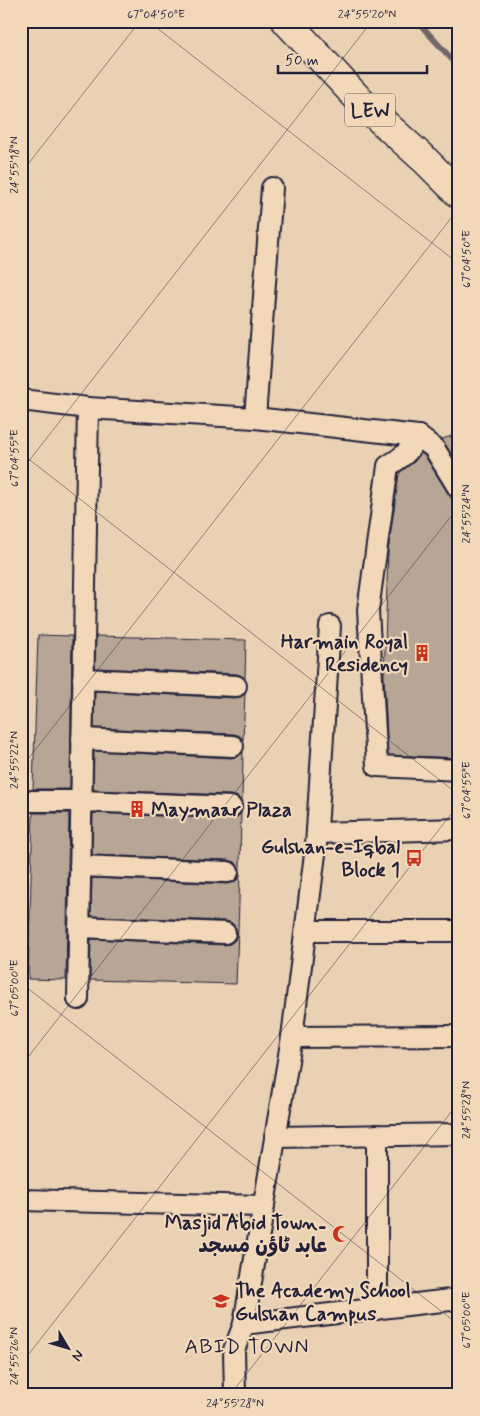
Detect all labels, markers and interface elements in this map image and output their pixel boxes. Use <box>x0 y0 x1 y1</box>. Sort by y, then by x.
text: 67°04'50"E <box>127 7 185 23</box>
text: 24°55'20"N <box>338 7 396 23</box>
scale bar <box>278 42 426 74</box>
text: 50 m <box>285 51 319 71</box>
road number: LEW <box>345 94 395 126</box>
text: 24°55'18"N <box>7 136 23 194</box>
text: 67°04'50"E <box>459 230 475 288</box>
text: 67°04'55"E <box>7 429 23 487</box>
text: 24°55'24"N <box>459 485 475 543</box>
place label: Harmain Royal Residency <box>281 629 408 679</box>
building icon: Harmain Royal Residency <box>412 643 432 663</box>
text: 24°55'22"N <box>7 731 23 789</box>
text: 67°04'55"E <box>459 761 475 819</box>
place label: Maymaar Plaza <box>151 797 292 824</box>
building icon: Maymaar Plaza <box>127 799 147 819</box>
place label: Gulshan-e-Iqbal Block 1 <box>261 834 400 884</box>
bus stop icon: Gulshan-e-Iqbal Block 1 <box>404 848 424 868</box>
text: 67°05'00"E <box>7 960 23 1016</box>
text: 24°55'28"N <box>459 1081 475 1139</box>
place label: Masjid Abid Town۔ عابد ٹاؤن مسجد <box>165 1210 327 1260</box>
mosque icon: Masjid Abid Town۔ عابد ٹاؤن مسجد <box>331 1224 351 1244</box>
place label: The Academy School Gulshan Campus <box>235 1278 411 1328</box>
school or university icon: The Academy School Gulshan Campus <box>211 1291 231 1311</box>
text: 67°05'00"E <box>459 1292 475 1348</box>
north arrow <box>42 1324 92 1374</box>
text: 24°55'26"N <box>7 1327 23 1385</box>
district label: ABID TOWN <box>185 1333 309 1361</box>
text: N <box>67 1346 87 1365</box>
text: 24°55'28"N <box>206 1396 264 1412</box>

